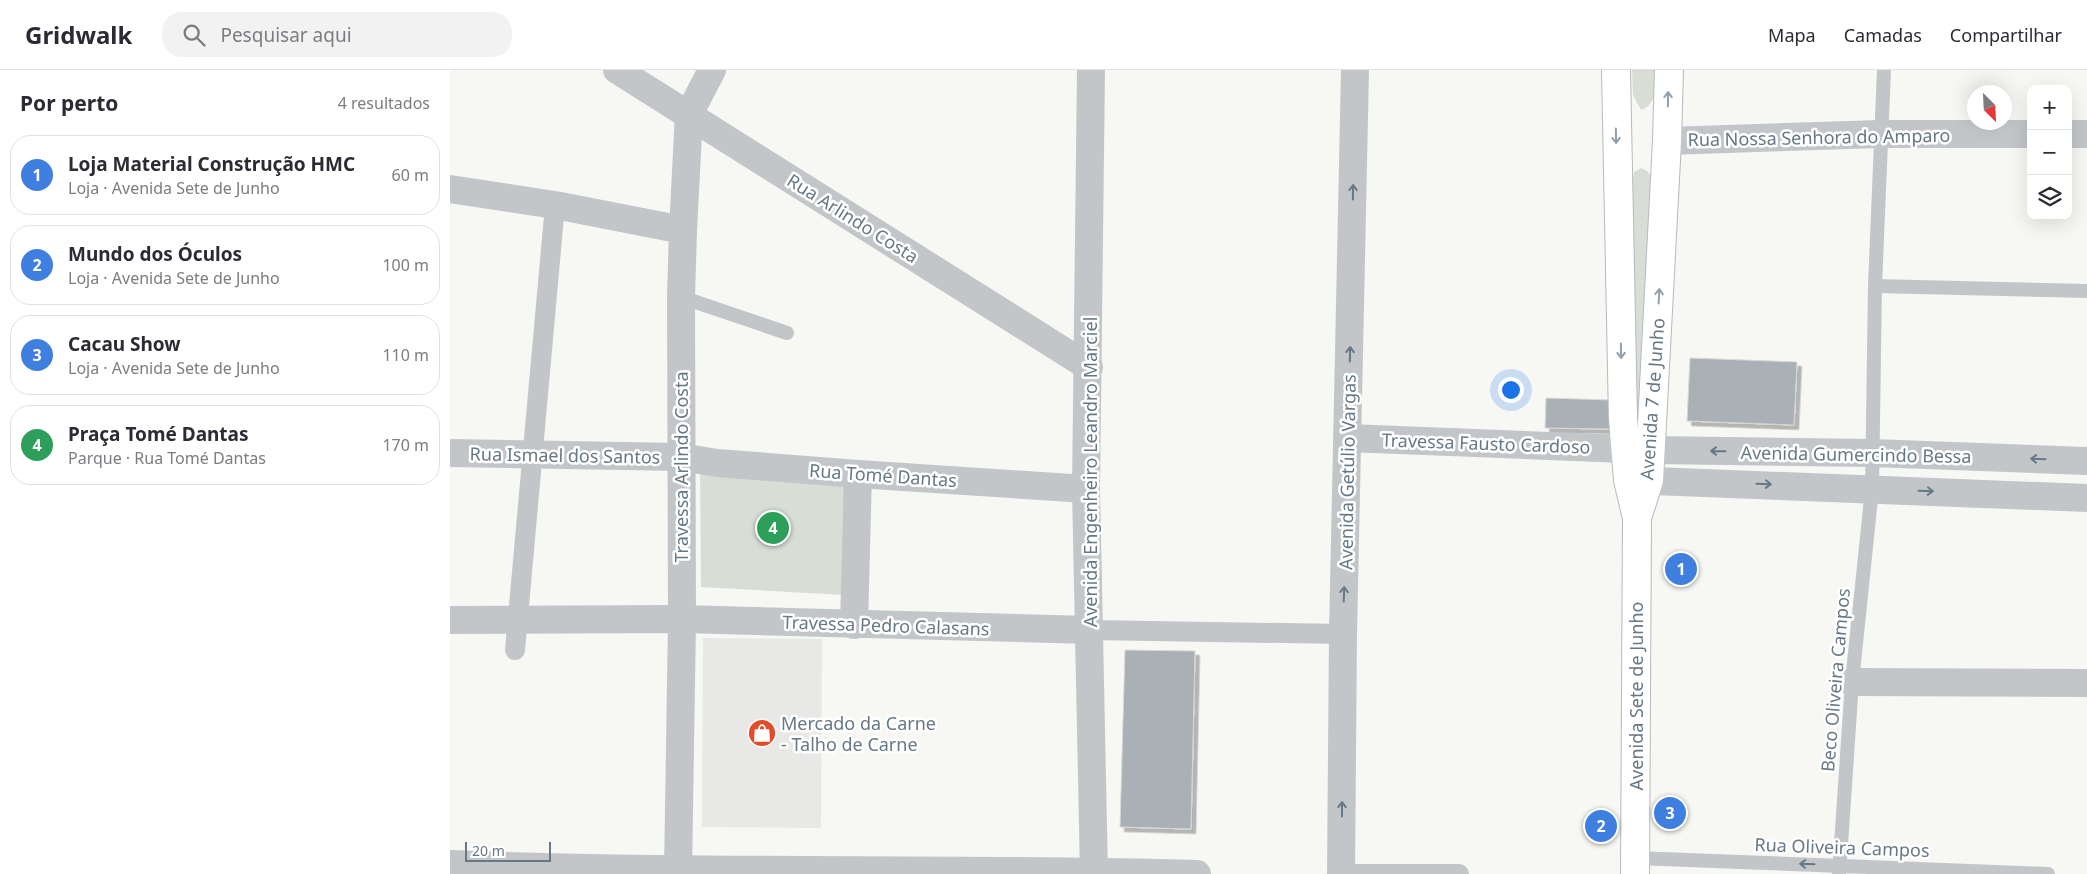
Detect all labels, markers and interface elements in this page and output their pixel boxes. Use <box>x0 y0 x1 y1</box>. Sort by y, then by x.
search box <box>162 12 512 57</box>
text: Gridwalk <box>25 18 132 51</box>
icon: search <box>180 21 208 49</box>
text: Pesquisar aqui <box>220 22 352 48</box>
text: Mapa <box>1768 23 1816 47</box>
text: Camadas <box>1844 23 1922 47</box>
text: Compartilhar <box>1950 23 2062 47</box>
north arrow <box>1967 85 2012 130</box>
map controls <box>2027 85 2072 220</box>
button: + <box>2027 85 2072 130</box>
text: Por perto <box>20 89 118 117</box>
one-way arrow <box>1663 91 1673 108</box>
text: 4 resultados <box>338 92 430 114</box>
street label: Rua Nossa Senhora do Amparo <box>1687 123 1951 151</box>
one-way arrow <box>1611 128 1621 144</box>
button: − <box>2027 130 2072 175</box>
text: Loja Material Construção HMC <box>68 151 355 177</box>
text: 1 <box>32 164 42 186</box>
text: 60 m <box>392 164 429 186</box>
street label: Rua Arlindo Costa <box>783 168 923 268</box>
button: layers <box>2027 175 2072 220</box>
text: Loja · Avenida Sete de Junho <box>68 177 280 199</box>
one-way arrow <box>1348 184 1357 200</box>
text: Mundo dos Óculos <box>68 241 242 267</box>
text: 2 <box>32 254 42 276</box>
text: 100 m <box>382 254 429 276</box>
text: Loja · Avenida Sete de Junho <box>68 267 280 289</box>
one-way arrow <box>1654 289 1663 305</box>
street label: Avenida Engenheiro Leandro Marciel <box>1078 317 1102 627</box>
street label: Avenida 7 de Junho <box>1634 317 1670 481</box>
text: Cacau Show <box>68 331 181 357</box>
one-way arrow <box>1616 342 1626 359</box>
text: 3 <box>32 344 42 366</box>
text: 110 m <box>382 344 429 366</box>
one-way arrow <box>1345 347 1355 363</box>
text: Loja · Avenida Sete de Junho <box>68 357 280 379</box>
street label: Travessa Arlindo Costa <box>669 371 693 563</box>
street label: Avenida Getúlio Vargas <box>1333 374 1361 570</box>
your location <box>1498 377 1524 403</box>
text: Praça Tomé Dantas <box>68 421 249 447</box>
street label: Travessa Fausto Cardoso <box>1381 427 1591 459</box>
text: 4 <box>32 434 42 456</box>
text: 170 m <box>382 434 429 456</box>
street label: Avenida Gumercindo Bessa <box>1740 440 1972 468</box>
street label: Rua Ismael dos Santos <box>470 441 660 469</box>
one-way arrow <box>1711 446 1727 456</box>
text: Parque · Rua Tomé Dantas <box>68 447 266 469</box>
one-way arrow <box>2031 455 2047 464</box>
street label: Rua Tomé Dantas <box>808 458 958 492</box>
one-way arrow <box>1756 480 1772 489</box>
one-way arrow <box>1918 486 1934 496</box>
pin: 4 <box>757 509 789 547</box>
pin: 1 <box>1665 550 1697 588</box>
one-way arrow <box>1339 586 1349 602</box>
street label: Beco Oliveira Campos <box>1815 587 1855 773</box>
street label: Avenida Sete de Junho <box>1624 602 1648 790</box>
street label: Travessa Pedro Calasans <box>782 609 990 641</box>
place label: Mercado da Carne - Talho de Carne <box>781 711 936 756</box>
shop icon: Mercado da Carne - Talho de Carne <box>747 718 777 748</box>
pin: 3 <box>1654 794 1686 832</box>
one-way arrow <box>1337 801 1347 818</box>
pin: 2 <box>1585 807 1617 845</box>
street label: Rua Oliveira Campos <box>1754 832 1930 862</box>
scale bar <box>465 839 551 862</box>
text: 20 m <box>472 841 505 860</box>
one-way arrow <box>1799 859 1816 869</box>

